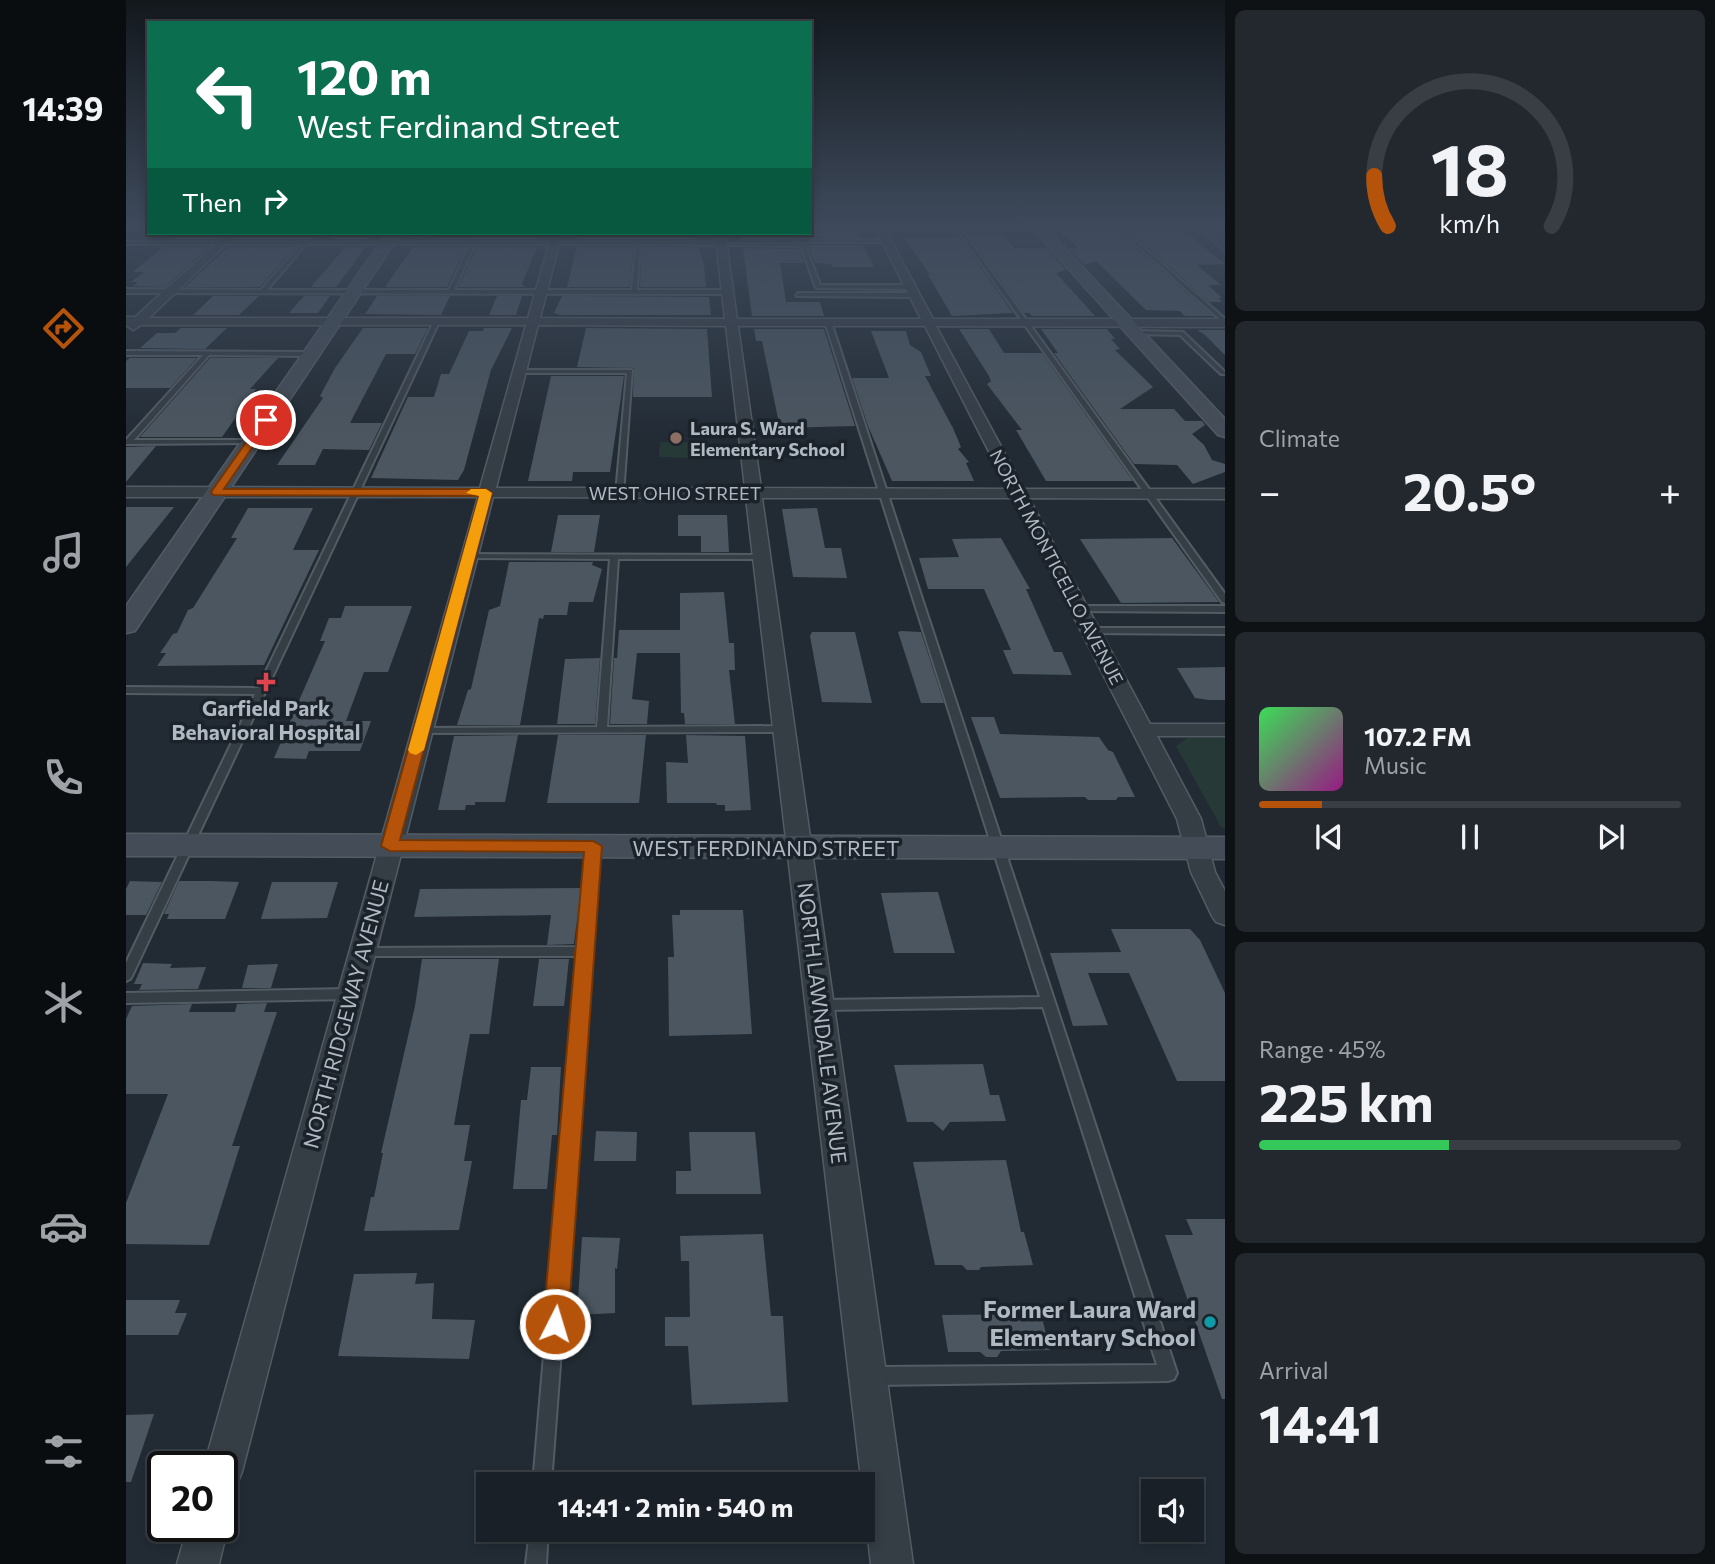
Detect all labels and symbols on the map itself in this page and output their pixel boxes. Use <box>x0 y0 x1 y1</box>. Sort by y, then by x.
pin <box>236 390 296 450</box>
place label: Laura S. Ward Elementary School <box>690 417 845 460</box>
marker: Laura S. Ward Elementary School <box>668 430 684 446</box>
street label: NORTH MONTICELLO AVENUE <box>986 446 1128 688</box>
street label: WEST OHIO STREET <box>589 482 761 504</box>
marker: Garfield Park Behavioral Hospital <box>256 672 276 692</box>
place label: Garfield Park Behavioral Hospital <box>172 695 360 744</box>
street label: WEST FERDINAND STREET <box>633 835 899 860</box>
street label: NORTH RIDGEWAY AVENUE <box>297 877 393 1151</box>
street label: NORTH LAWNDALE AVENUE <box>793 881 853 1165</box>
position arrow <box>518 1287 592 1361</box>
place label: Former Laura Ward Elementary School <box>983 1294 1196 1351</box>
marker: Former Laura Ward Elementary School <box>1202 1314 1218 1330</box>
speed limit sign: 20 <box>147 1451 238 1542</box>

